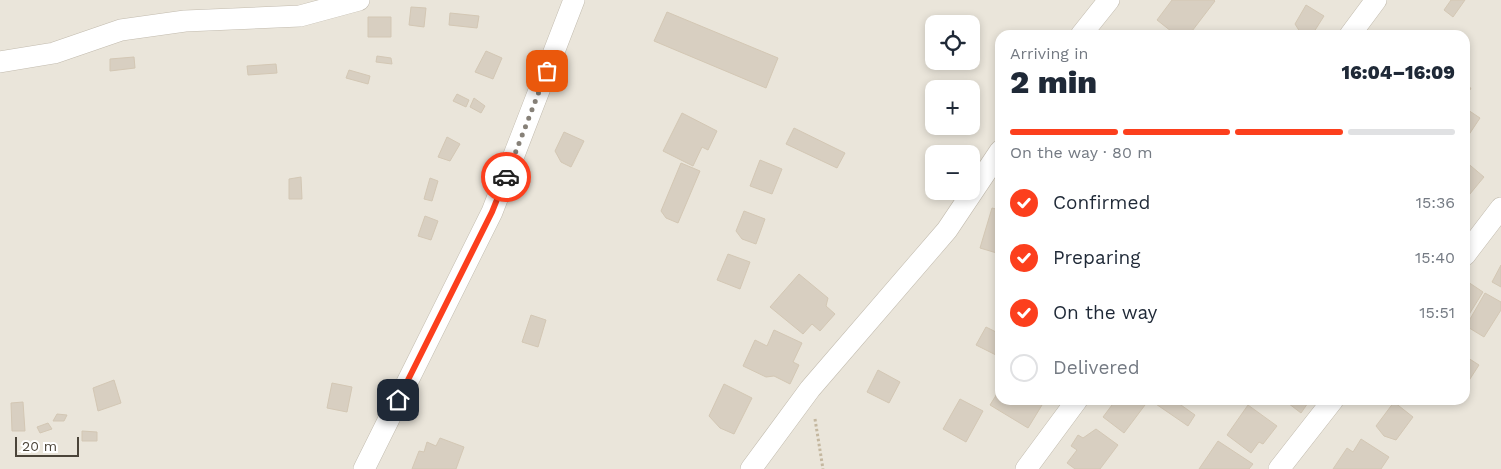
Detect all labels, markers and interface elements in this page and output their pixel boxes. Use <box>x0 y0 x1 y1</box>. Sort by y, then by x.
map controls <box>925 15 980 200</box>
button: locate <box>925 15 980 70</box>
text: Arriving in <box>1010 44 1088 63</box>
pin <box>526 50 568 92</box>
icon: bag <box>533 57 561 85</box>
text: 16:04–16:09 <box>1341 61 1455 84</box>
text: 2 min <box>1010 63 1097 101</box>
button: + <box>925 80 980 135</box>
text: On the way · 80 m <box>1010 143 1153 162</box>
button: − <box>925 145 980 200</box>
courier <box>481 152 531 202</box>
icon: car <box>492 163 520 191</box>
icon: check <box>1010 189 1038 217</box>
text: Confirmed <box>1053 191 1150 214</box>
text: 15:36 <box>1416 193 1455 212</box>
icon: check <box>1010 244 1038 272</box>
text: Preparing <box>1053 246 1140 269</box>
text: 15:40 <box>1415 248 1455 267</box>
icon: check <box>1010 299 1038 327</box>
text: On the way <box>1053 301 1157 324</box>
text: 15:51 <box>1419 303 1455 322</box>
text: Delivered <box>1053 356 1140 379</box>
pin <box>377 379 419 421</box>
icon: home <box>384 386 412 414</box>
scale bar <box>15 434 79 457</box>
text: 20 m <box>22 438 57 454</box>

